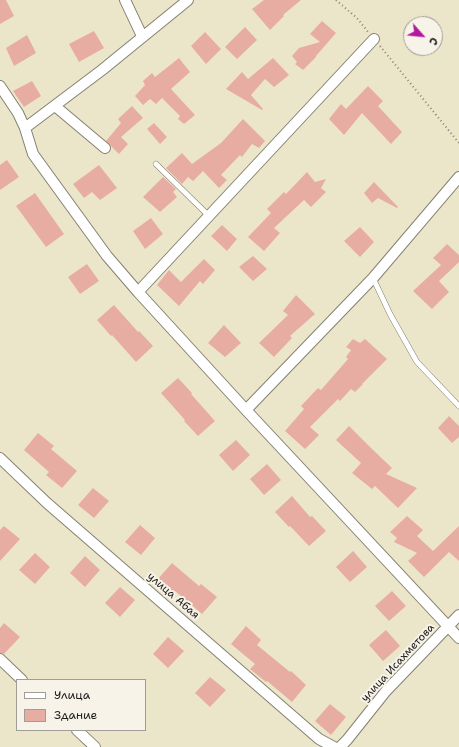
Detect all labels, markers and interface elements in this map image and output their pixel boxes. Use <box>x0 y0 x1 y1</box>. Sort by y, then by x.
north arrow <box>403 16 443 56</box>
text: С <box>425 35 441 48</box>
street label: улица Абая <box>144 570 202 622</box>
street label: улица Исахметова <box>358 621 438 705</box>
legend <box>16 679 146 731</box>
text: Улица <box>54 687 90 703</box>
text: Здание <box>54 707 97 723</box>

